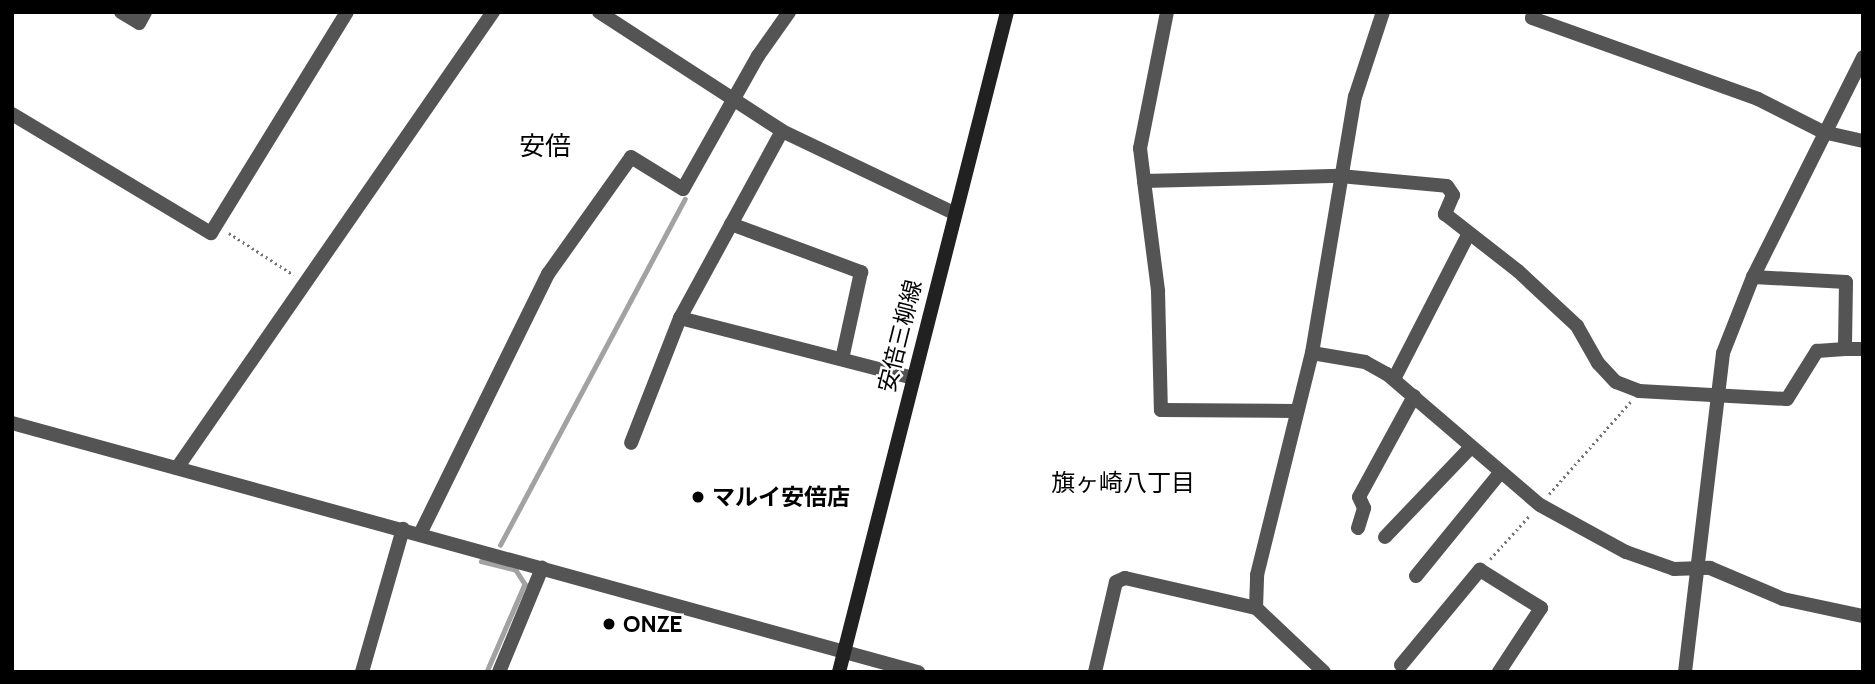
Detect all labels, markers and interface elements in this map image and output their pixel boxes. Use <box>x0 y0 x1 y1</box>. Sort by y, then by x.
district label: 安倍 <box>519 131 571 163</box>
street label: 安倍三柳線 <box>873 277 927 395</box>
district label: 旗ヶ崎八丁目 <box>1051 469 1195 497</box>
place label: マルイ安倍店 <box>712 483 850 511</box>
marker: マルイ安倍店 <box>690 489 706 505</box>
place label: ONZE <box>623 610 682 638</box>
marker: ONZE <box>601 616 617 632</box>

